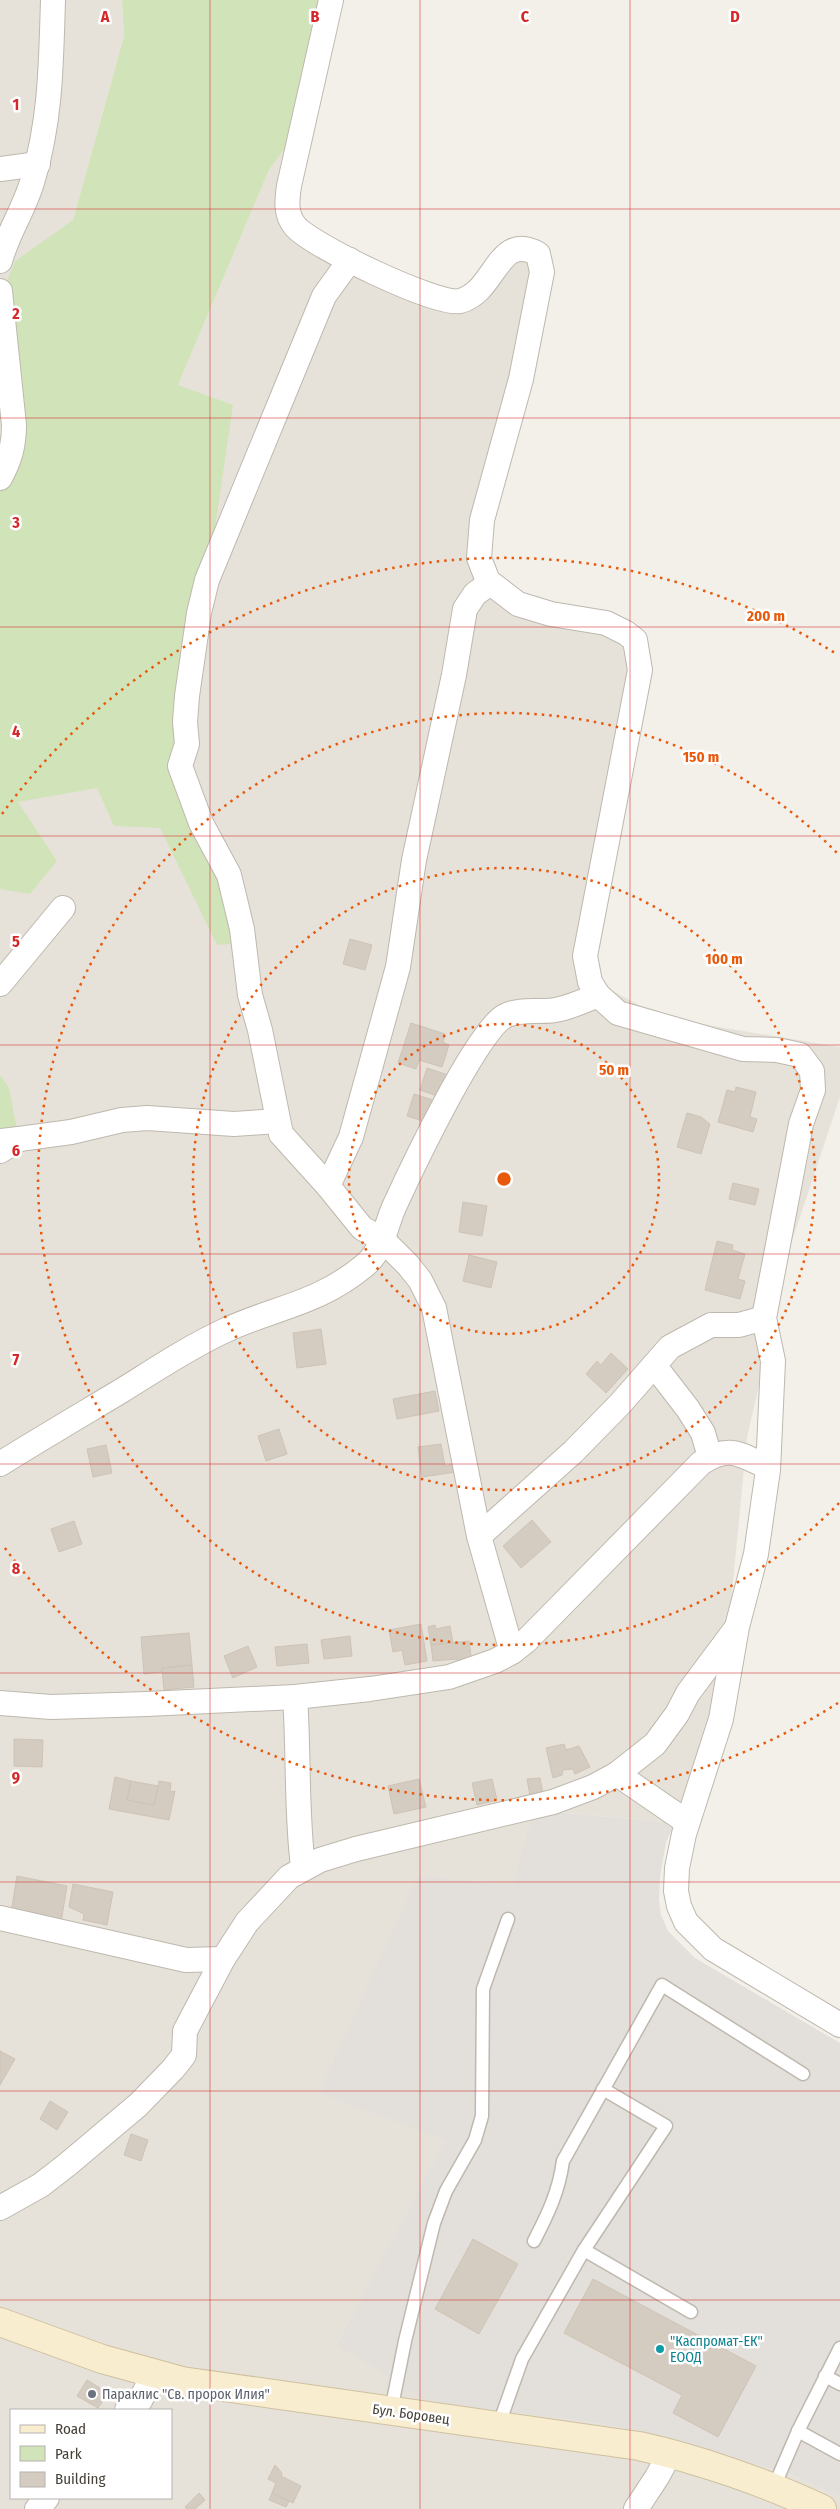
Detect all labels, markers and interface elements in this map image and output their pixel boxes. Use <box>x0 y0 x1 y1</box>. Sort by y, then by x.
text: A <box>100 7 110 26</box>
text: B <box>311 7 320 26</box>
text: C <box>521 7 530 26</box>
text: D <box>730 7 740 26</box>
text: 1 <box>13 95 19 114</box>
text: 2 <box>11 304 20 323</box>
text: 3 <box>11 513 20 532</box>
text: 200 m <box>746 607 785 625</box>
text: 4 <box>12 722 20 741</box>
text: 150 m <box>683 748 719 766</box>
text: 5 <box>12 932 20 951</box>
text: 100 m <box>705 950 743 968</box>
text: 50 m <box>599 1061 629 1079</box>
text: 6 <box>12 1141 20 1160</box>
centre of rings <box>495 1170 513 1188</box>
text: 7 <box>13 1350 20 1369</box>
text: 8 <box>12 1559 21 1578</box>
text: 9 <box>12 1768 20 1787</box>
place label: "Каспромат-ЕК" ЕООД <box>670 2333 763 2366</box>
marker: "Каспромат-ЕК" ЕООД <box>654 2343 666 2355</box>
place label: Параклис "Св. пророк Илия" <box>102 2386 270 2403</box>
marker: Параклис "Св. пророк Илия" <box>86 2388 98 2400</box>
street label: Бул. Боровец <box>371 2401 451 2428</box>
legend <box>10 2409 172 2499</box>
text: Road <box>55 2420 86 2438</box>
text: Park <box>55 2445 82 2463</box>
text: Building <box>55 2470 106 2488</box>

